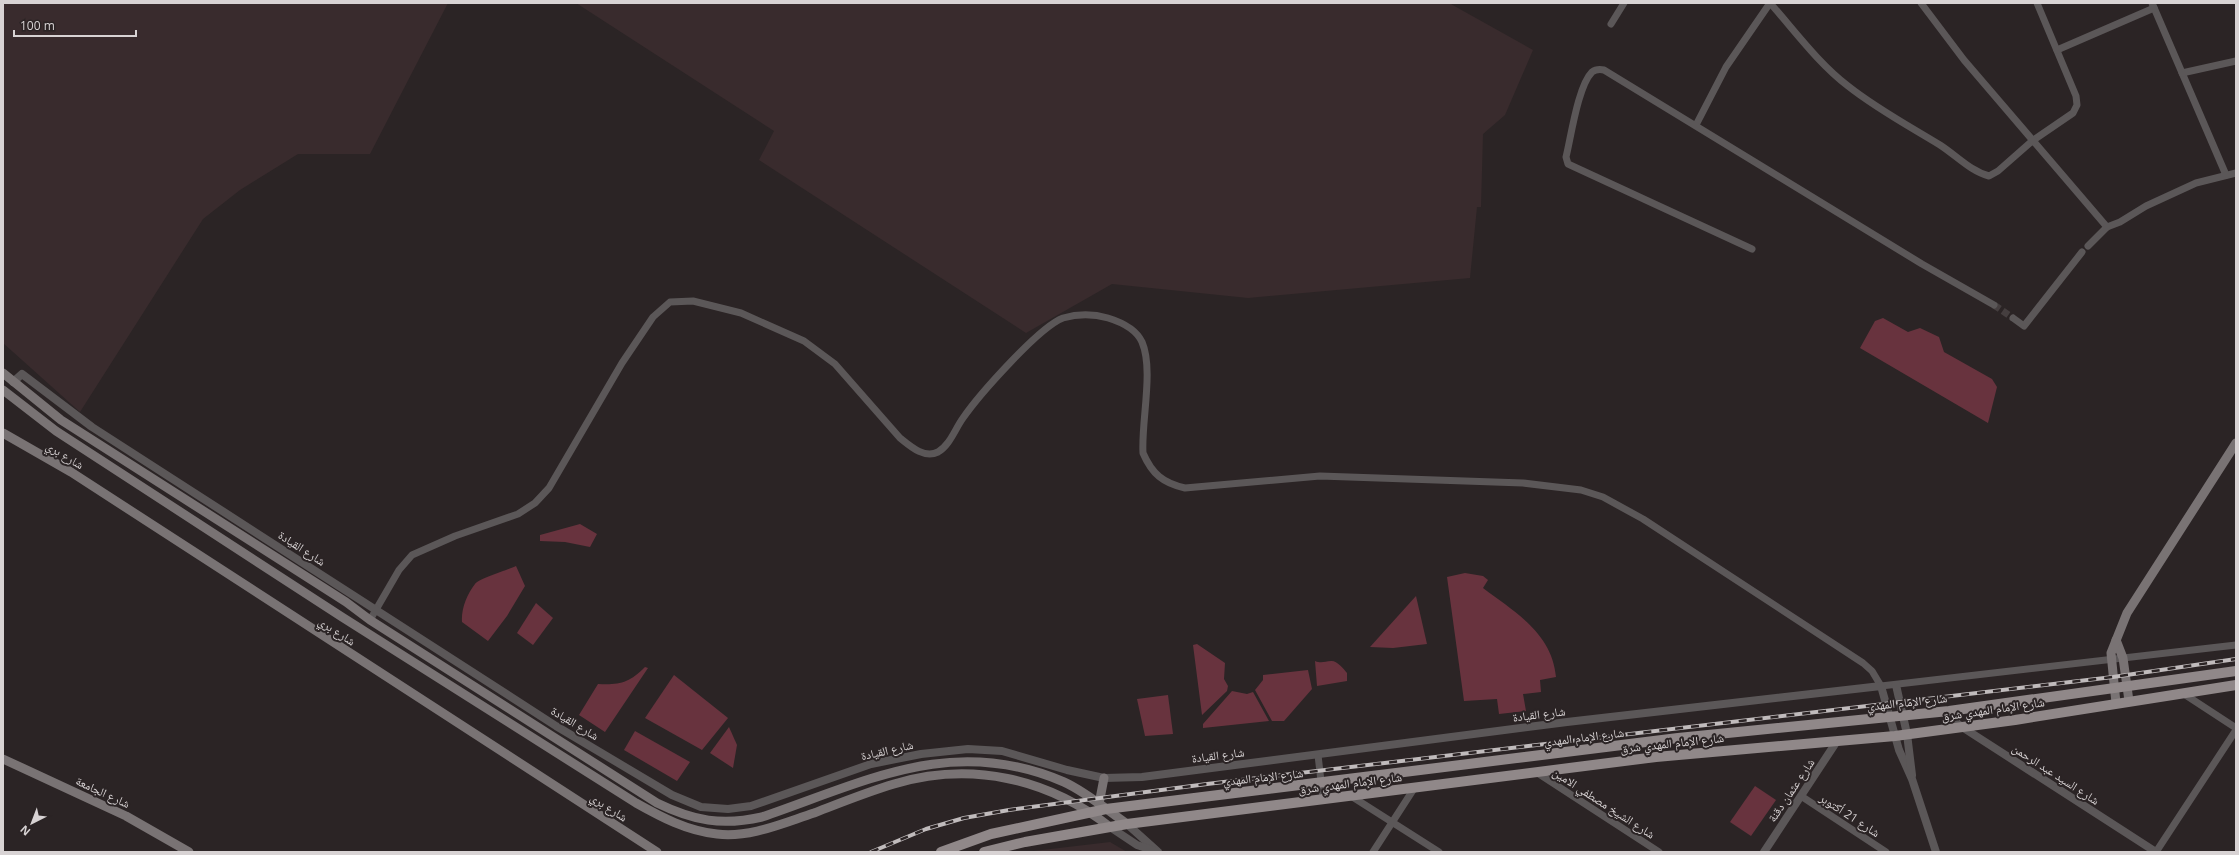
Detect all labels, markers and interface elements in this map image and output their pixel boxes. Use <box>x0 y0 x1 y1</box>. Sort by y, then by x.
scale bar <box>14 12 136 38</box>
text: 100 m <box>20 17 55 34</box>
street label: شارع بري <box>42 437 87 475</box>
street label: شارع القيادة <box>275 526 329 570</box>
street label: شارع بري <box>314 613 359 651</box>
street label: شارع الإمام المهدي <box>1866 689 1948 717</box>
street label: شارع الإمام المهدي شرق <box>1940 693 2046 727</box>
street label: شارع القيادة <box>548 702 602 744</box>
street label: شارع القيادة <box>1512 702 1567 726</box>
street label: شارع الإمام المهدي <box>1543 724 1625 752</box>
street label: شارع الإمام المهدي شرق <box>1619 729 1725 759</box>
street label: شارع القيادة <box>859 736 915 764</box>
street label: شارع السيد عبد الرحمن <box>2009 739 2103 809</box>
street label: شارع القيادة <box>1191 743 1246 767</box>
street label: شارع عثمان دقنة <box>1763 755 1819 825</box>
street label: شارع الشيخ مصطفي الامين <box>1548 763 1659 844</box>
street label: شارع الإمام المهدي <box>1222 764 1304 792</box>
street label: شارع الإمام المهدي شرق <box>1297 768 1403 800</box>
street label: شارع الجامعة <box>73 772 133 812</box>
street label: شارع بري <box>586 789 631 827</box>
street label: شارع 21 أكتوبر <box>1816 789 1884 841</box>
north arrow <box>12 803 52 843</box>
text: N <box>17 822 33 839</box>

